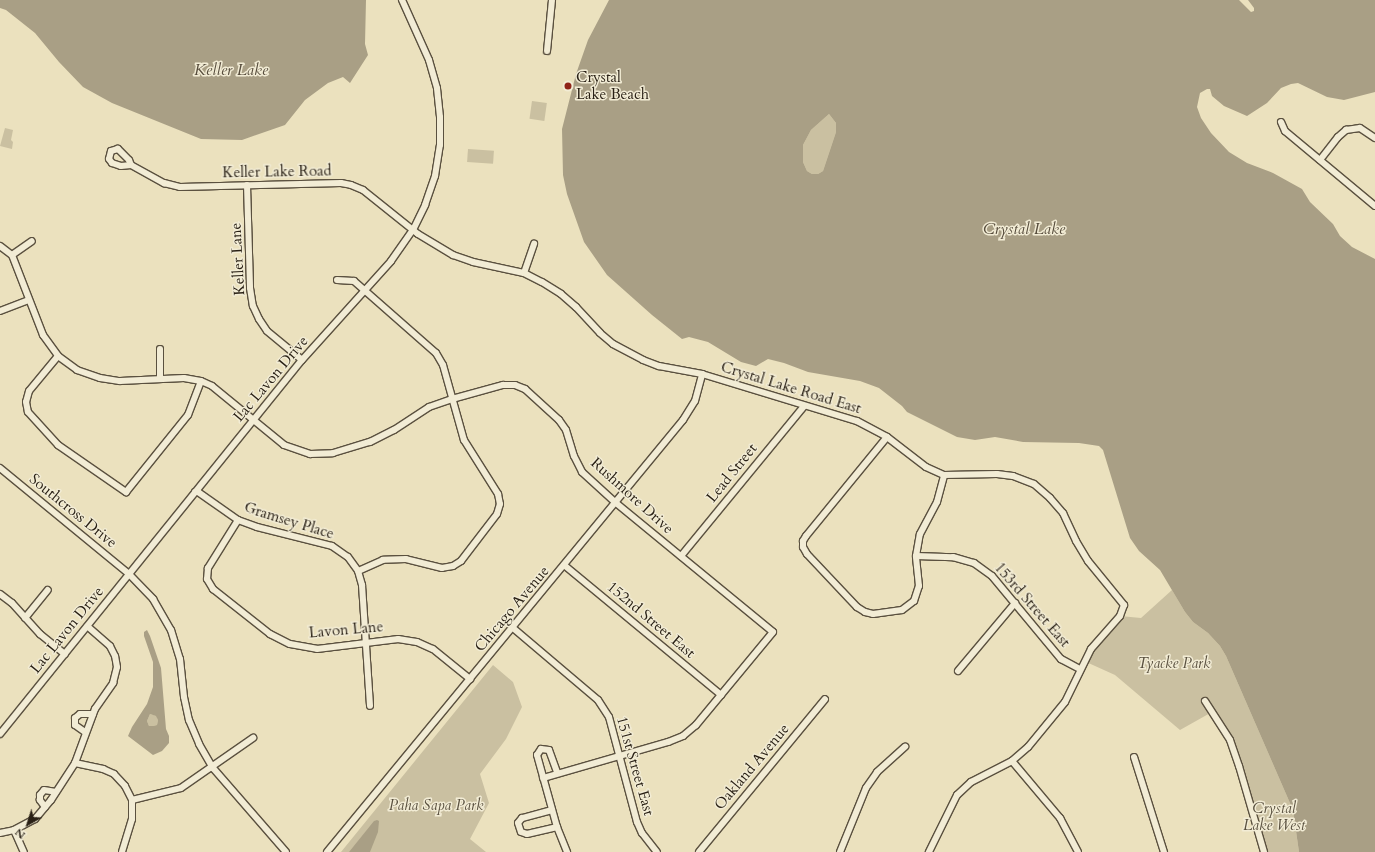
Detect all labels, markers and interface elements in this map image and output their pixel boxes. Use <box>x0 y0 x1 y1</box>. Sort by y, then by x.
water label: Keller Lake <box>194 60 268 80</box>
place label: Crystal Lake Beach <box>576 68 649 103</box>
marker: Crystal Lake Beach <box>563 81 573 91</box>
street label: Keller Lake Road <box>222 162 332 182</box>
water label: Crystal Lake <box>983 219 1065 239</box>
street label: Keller Lane <box>227 222 249 296</box>
street label: Lac Lavon Drive <box>230 332 312 426</box>
street label: Crystal Lake Road East <box>719 358 863 418</box>
street label: Lead Street <box>703 440 761 506</box>
street label: Rushmore Drive <box>587 454 677 538</box>
street label: Southcross Drive <box>26 470 120 552</box>
street label: Gramsey Place <box>242 499 336 543</box>
street label: 153rd Street East <box>990 559 1074 651</box>
street label: Chicago Avenue <box>471 562 553 656</box>
street label: 152nd Street East <box>603 578 699 662</box>
street label: Lac Lavon Drive <box>26 583 108 677</box>
street label: Lavon Lane <box>308 618 384 642</box>
park label: Tyacke Park <box>1138 655 1210 673</box>
street label: 151st Street East <box>612 714 658 818</box>
street label: Oakland Avenue <box>711 720 793 814</box>
park label: Paha Sapa Park <box>389 797 483 815</box>
park label: Crystal Lake West <box>1243 799 1305 834</box>
north arrow <box>8 804 48 844</box>
text: N <box>12 825 29 843</box>

